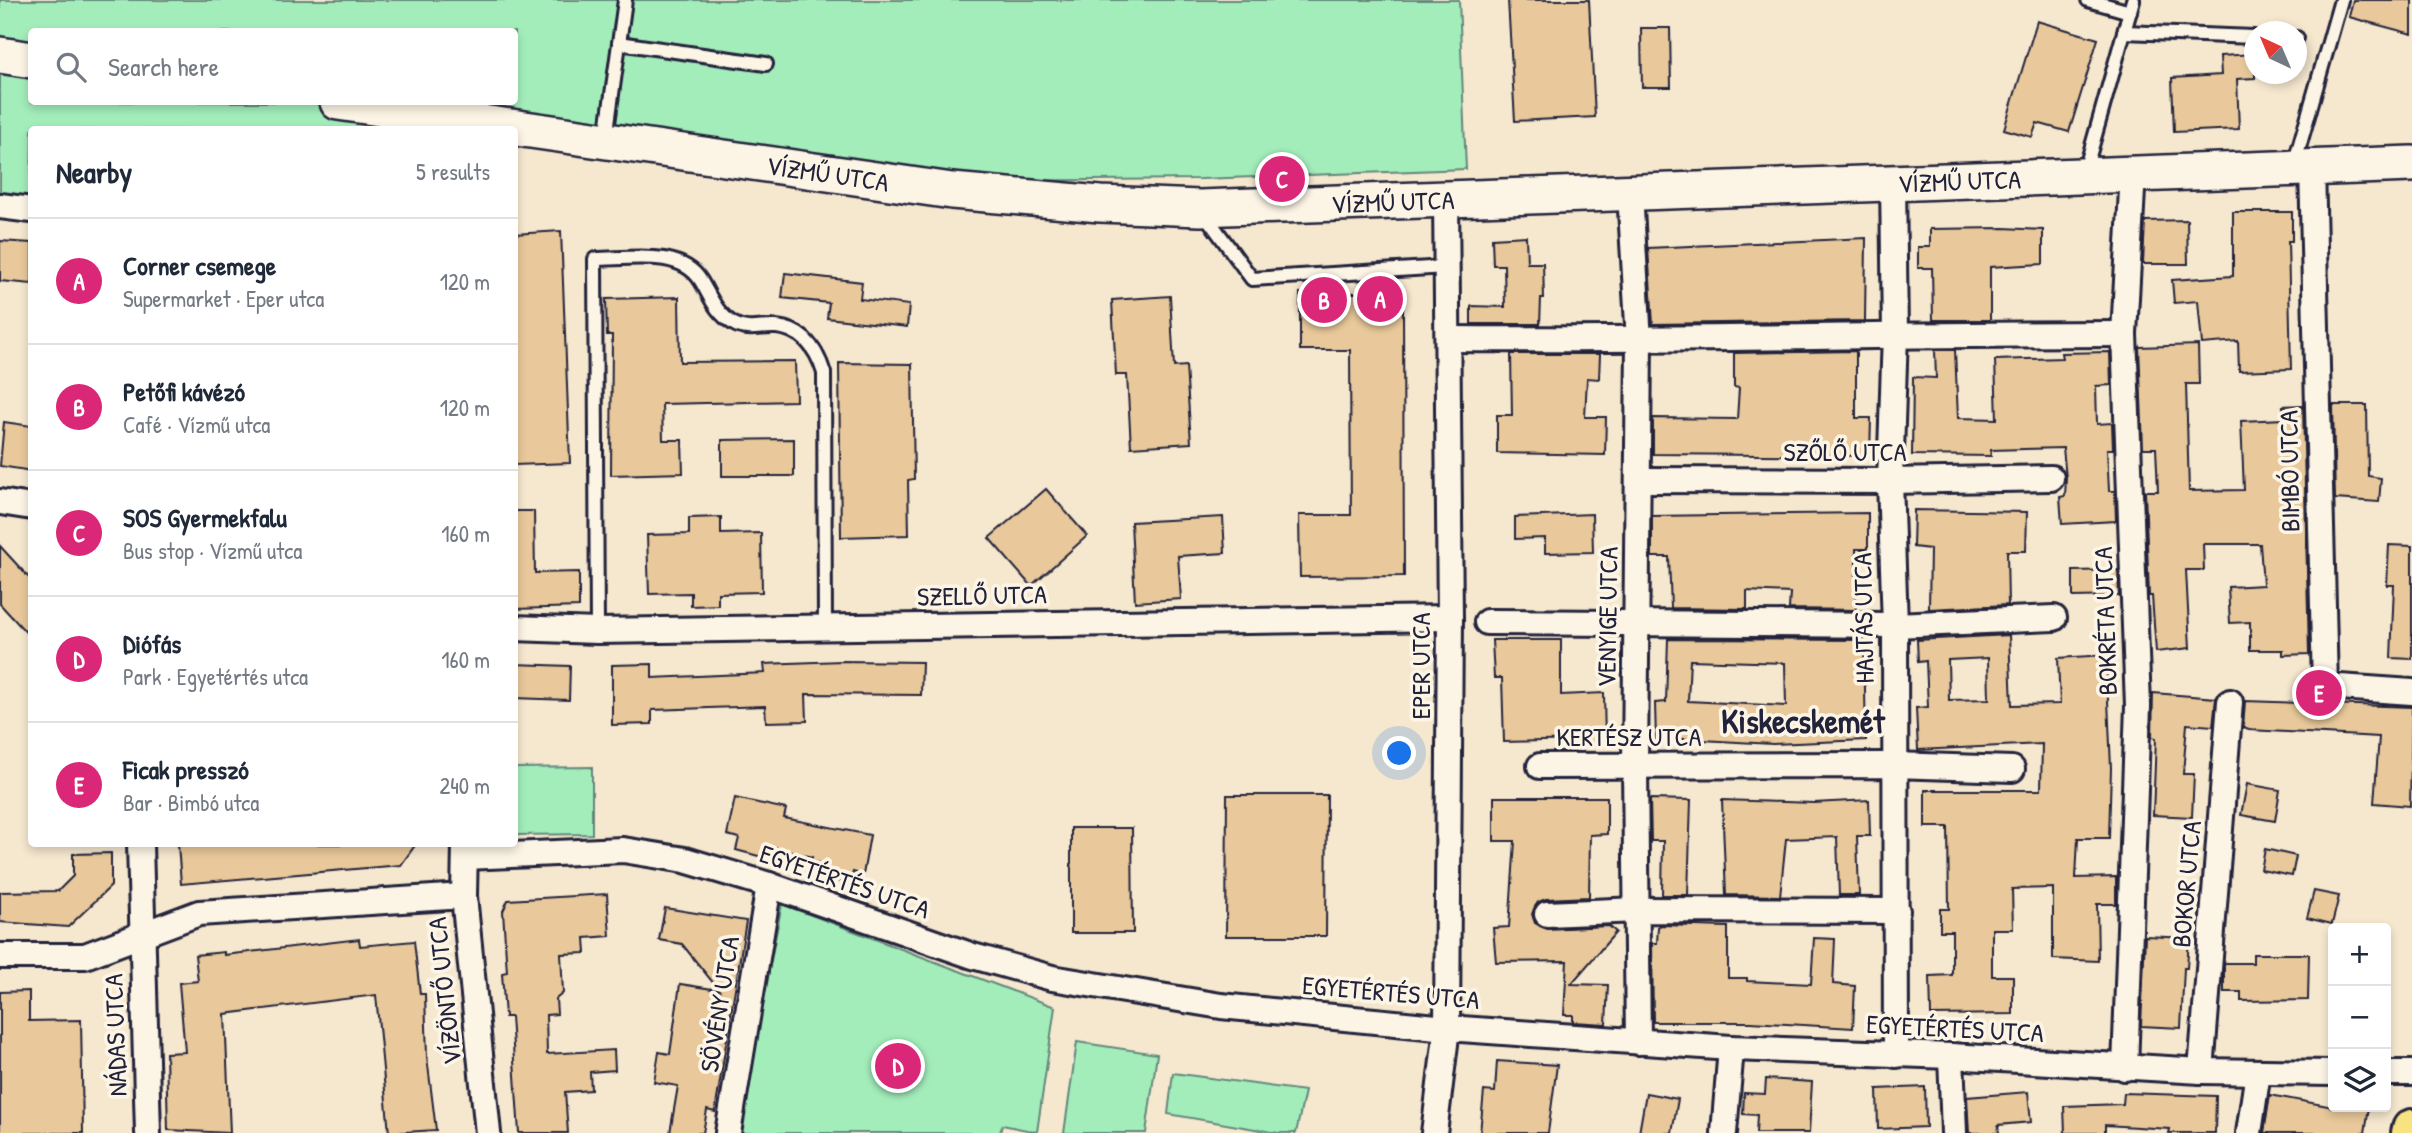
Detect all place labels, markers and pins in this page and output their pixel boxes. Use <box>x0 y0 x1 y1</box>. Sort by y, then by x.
pin: C <box>1259 153 1305 205</box>
pin: A <box>1357 273 1403 325</box>
pin: B <box>1301 274 1347 326</box>
pin: E <box>2296 667 2342 719</box>
pin: D <box>875 1040 921 1092</box>

